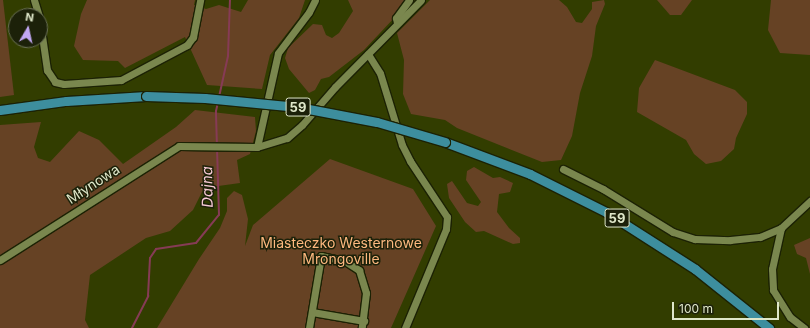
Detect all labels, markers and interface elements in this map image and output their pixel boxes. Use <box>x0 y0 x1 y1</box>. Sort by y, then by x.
north arrow <box>8 8 48 48</box>
text: N <box>24 10 35 25</box>
road number: 59 <box>285 96 311 118</box>
street label: Młynowa <box>63 161 123 207</box>
water label: Dajna <box>198 166 216 208</box>
road number: 59 <box>604 207 630 229</box>
park label: Miasteczko Westernowe Mrongoville <box>260 235 422 268</box>
scale bar <box>674 294 781 320</box>
text: 100 m <box>679 301 713 316</box>

